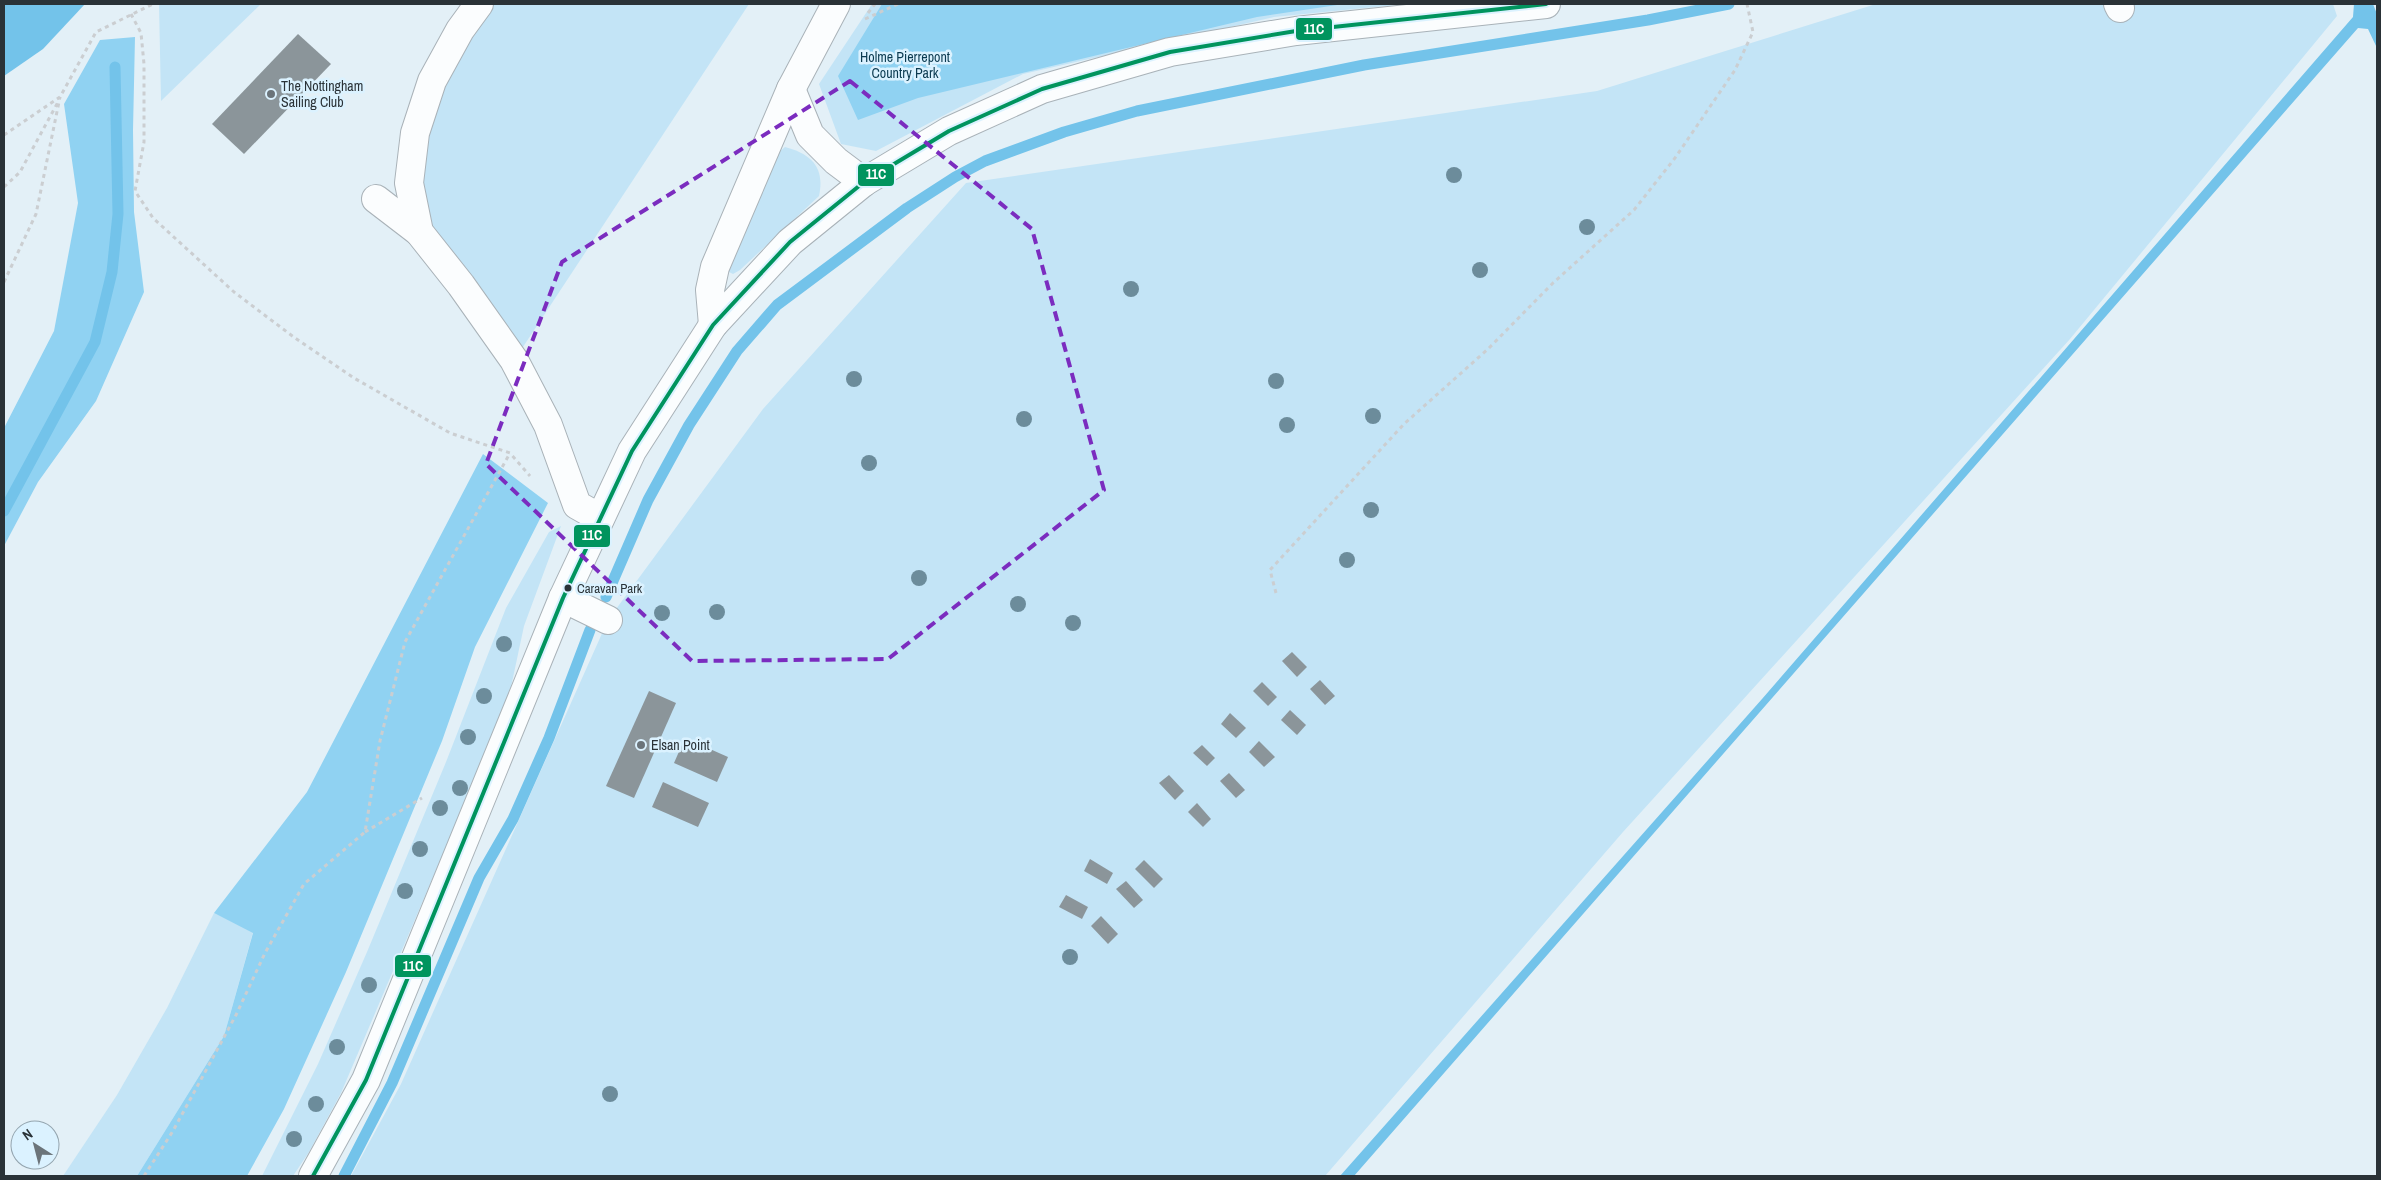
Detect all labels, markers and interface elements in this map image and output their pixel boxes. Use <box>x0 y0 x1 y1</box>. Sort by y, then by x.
line badge: 11C <box>1295 17 1333 41</box>
text: 11C <box>1304 20 1324 38</box>
park label: Holme Pierrepont Country Park <box>860 48 950 82</box>
place label: The Nottingham Sailing Club <box>281 77 363 111</box>
marker: The Nottingham Sailing Club <box>265 88 277 100</box>
line badge: 11C <box>857 163 895 187</box>
text: 11C <box>866 165 886 183</box>
line badge: 11C <box>573 524 611 548</box>
text: 11C <box>582 526 602 544</box>
place label: Caravan Park <box>577 580 643 597</box>
marker: Caravan Park <box>563 583 573 593</box>
place label: Elsan Point <box>651 736 710 754</box>
marker: Elsan Point <box>635 739 647 751</box>
line badge: 11C <box>394 954 432 978</box>
text: 11C <box>403 957 423 975</box>
north arrow <box>10 1120 60 1170</box>
text: N <box>19 1125 36 1144</box>

